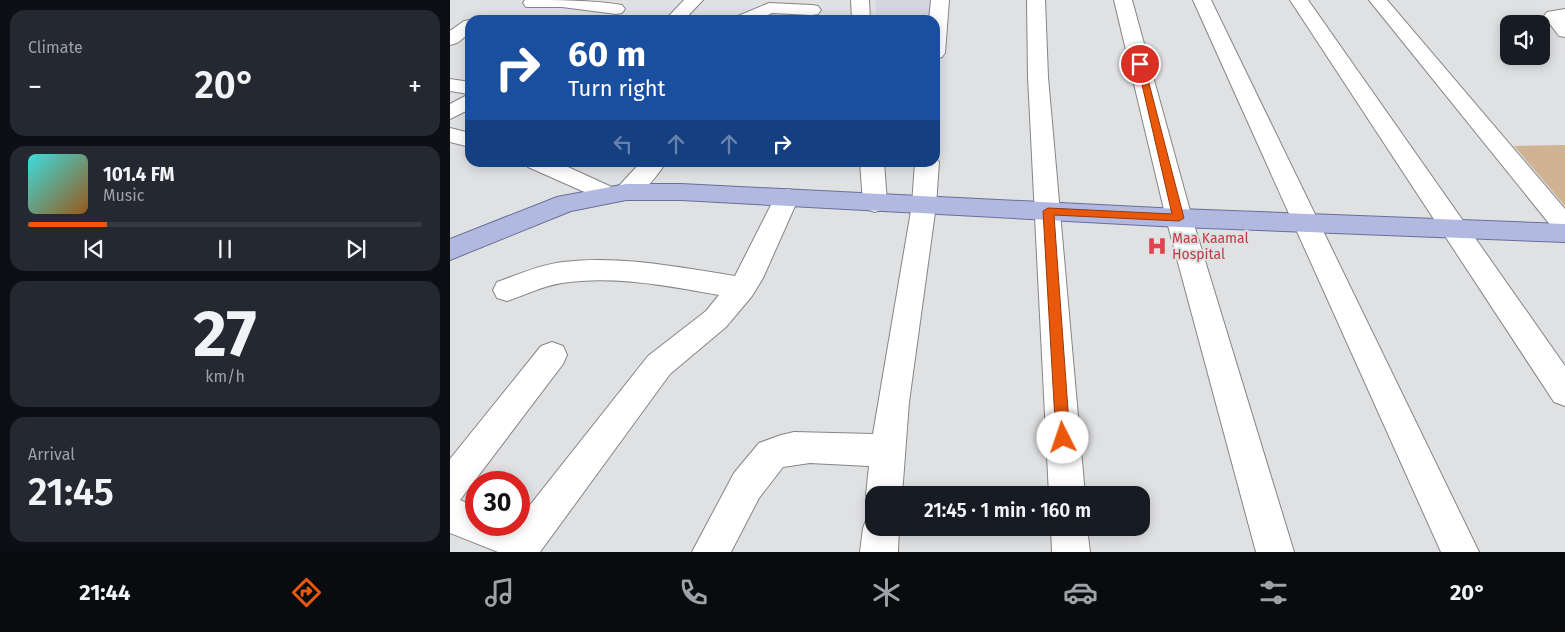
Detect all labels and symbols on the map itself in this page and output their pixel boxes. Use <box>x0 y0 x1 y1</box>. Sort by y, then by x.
pin <box>1119 43 1161 85</box>
place label: Maa Kaamal Hospital <box>1172 230 1249 263</box>
hospital icon: Maa Kaamal Hospital <box>1146 235 1168 257</box>
position arrow <box>1036 411 1088 463</box>
speed limit sign: 30 <box>465 471 530 536</box>

